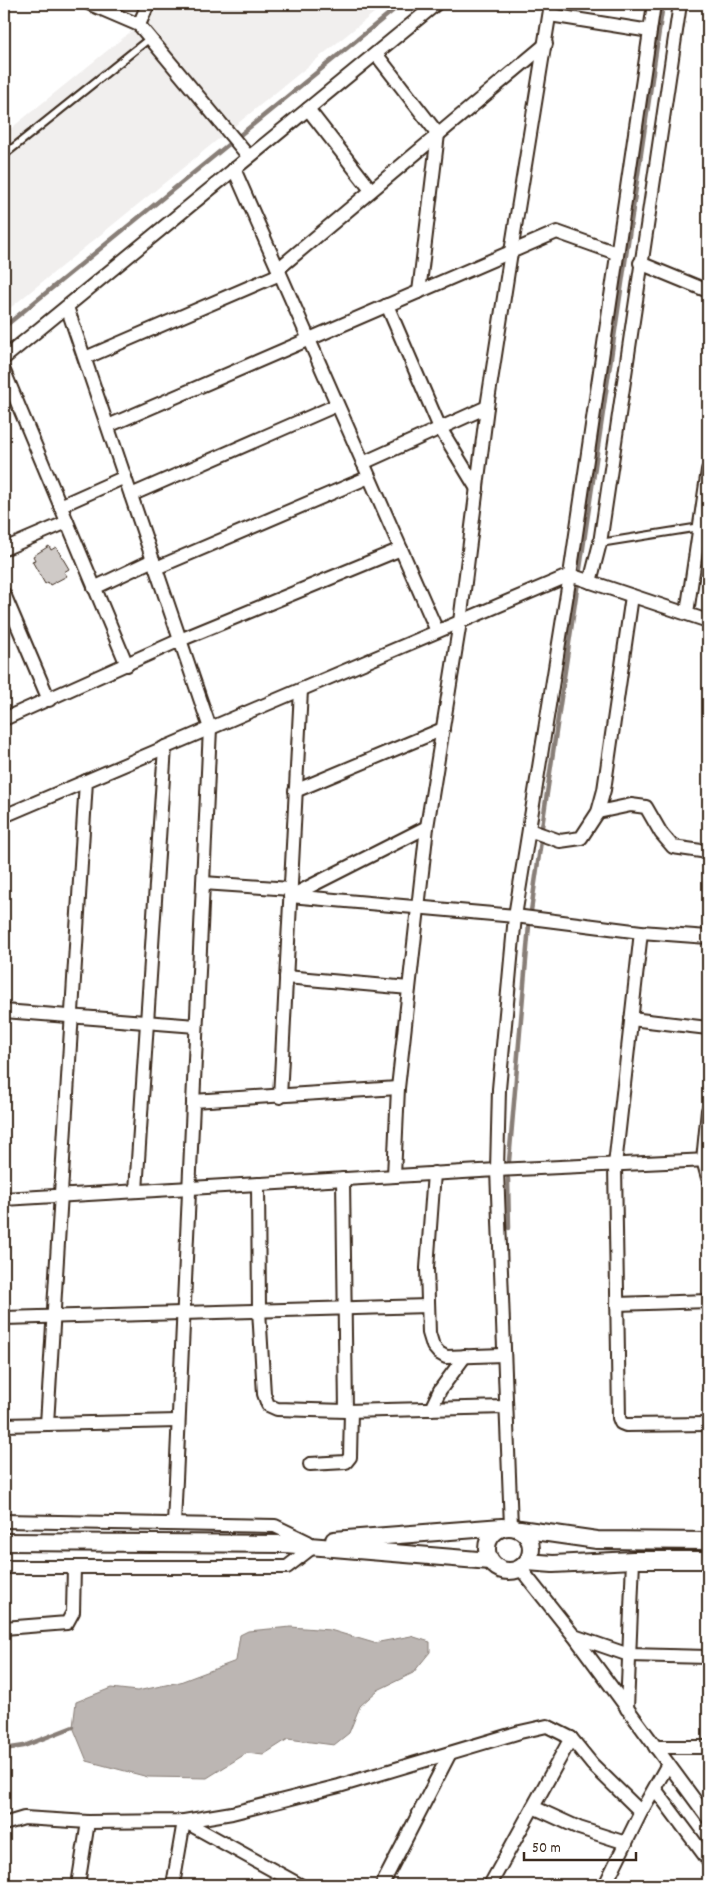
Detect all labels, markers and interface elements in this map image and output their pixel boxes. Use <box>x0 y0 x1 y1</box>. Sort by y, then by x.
scale bar <box>524 1829 637 1861</box>
text: 50 m <box>532 1838 561 1860</box>

